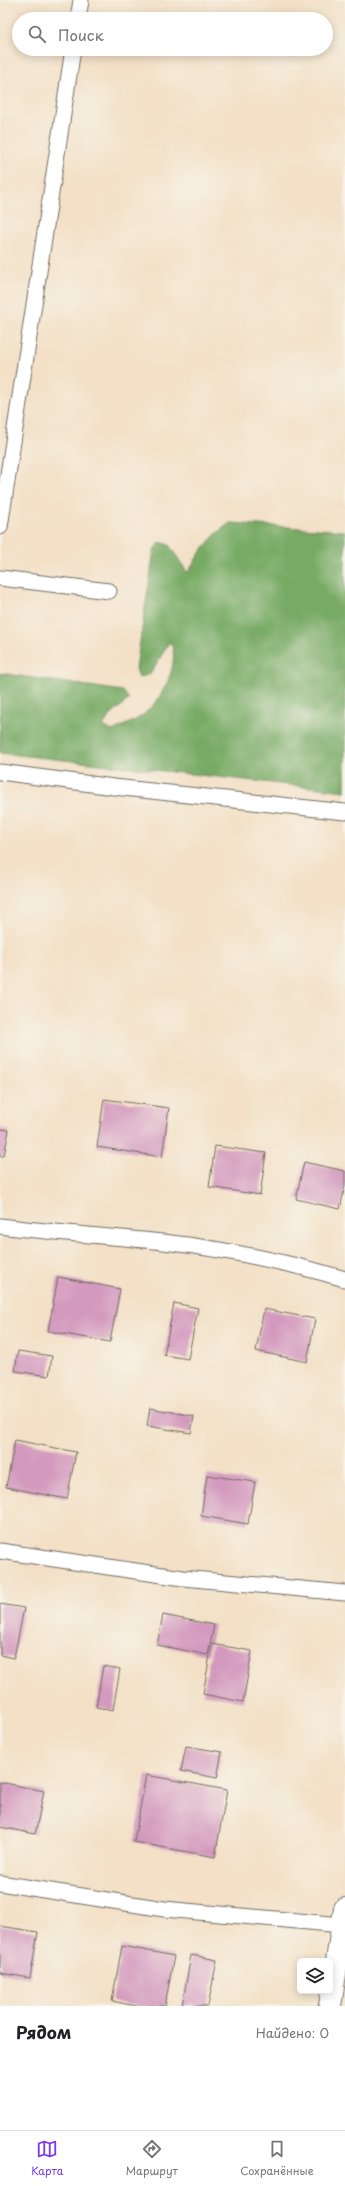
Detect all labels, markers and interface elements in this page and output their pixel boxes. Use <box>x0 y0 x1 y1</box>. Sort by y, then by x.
search box <box>12 12 333 56</box>
icon: search <box>26 23 48 45</box>
text: Поиск <box>58 23 104 46</box>
map controls <box>297 1958 333 1994</box>
button: layers <box>297 1958 333 1994</box>
text: Рядом <box>16 2019 71 2045</box>
text: Найдено: 0 <box>256 2023 329 2042</box>
tab: Карта <box>31 2138 63 2179</box>
tab: Маршрут <box>126 2138 178 2179</box>
tab: Сохранённые <box>240 2138 314 2179</box>

